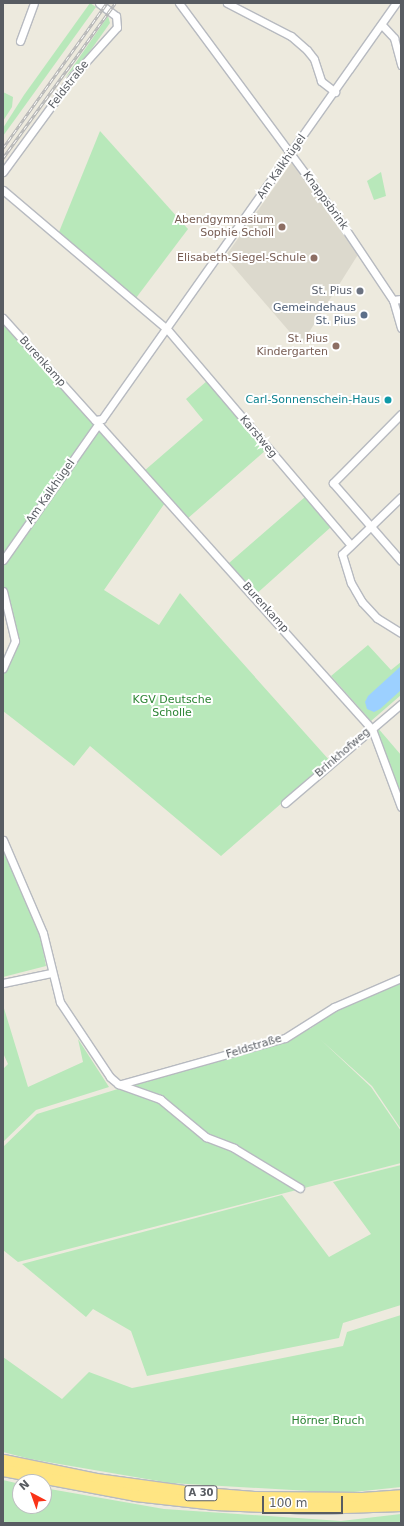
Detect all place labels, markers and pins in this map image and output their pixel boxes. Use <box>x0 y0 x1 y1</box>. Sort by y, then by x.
place label: Abendgymnasium Sophie Scholl <box>174 214 274 240</box>
marker: Abendgymnasium Sophie Scholl <box>277 222 287 232</box>
place label: Elisabeth-Siegel-Schule <box>177 251 306 265</box>
marker: Elisabeth-Siegel-Schule <box>309 253 319 263</box>
place label: St. Pius <box>312 284 352 298</box>
marker: St. Pius <box>355 286 365 296</box>
place label: Gemeindehaus St. Pius <box>273 302 356 328</box>
marker: Gemeindehaus St. Pius <box>359 310 369 320</box>
place label: St. Pius Kindergarten <box>256 333 328 359</box>
marker: St. Pius Kindergarten <box>331 341 341 351</box>
place label: Carl-Sonnenschein-Haus <box>245 393 380 407</box>
marker: Carl-Sonnenschein-Haus <box>383 395 393 405</box>

